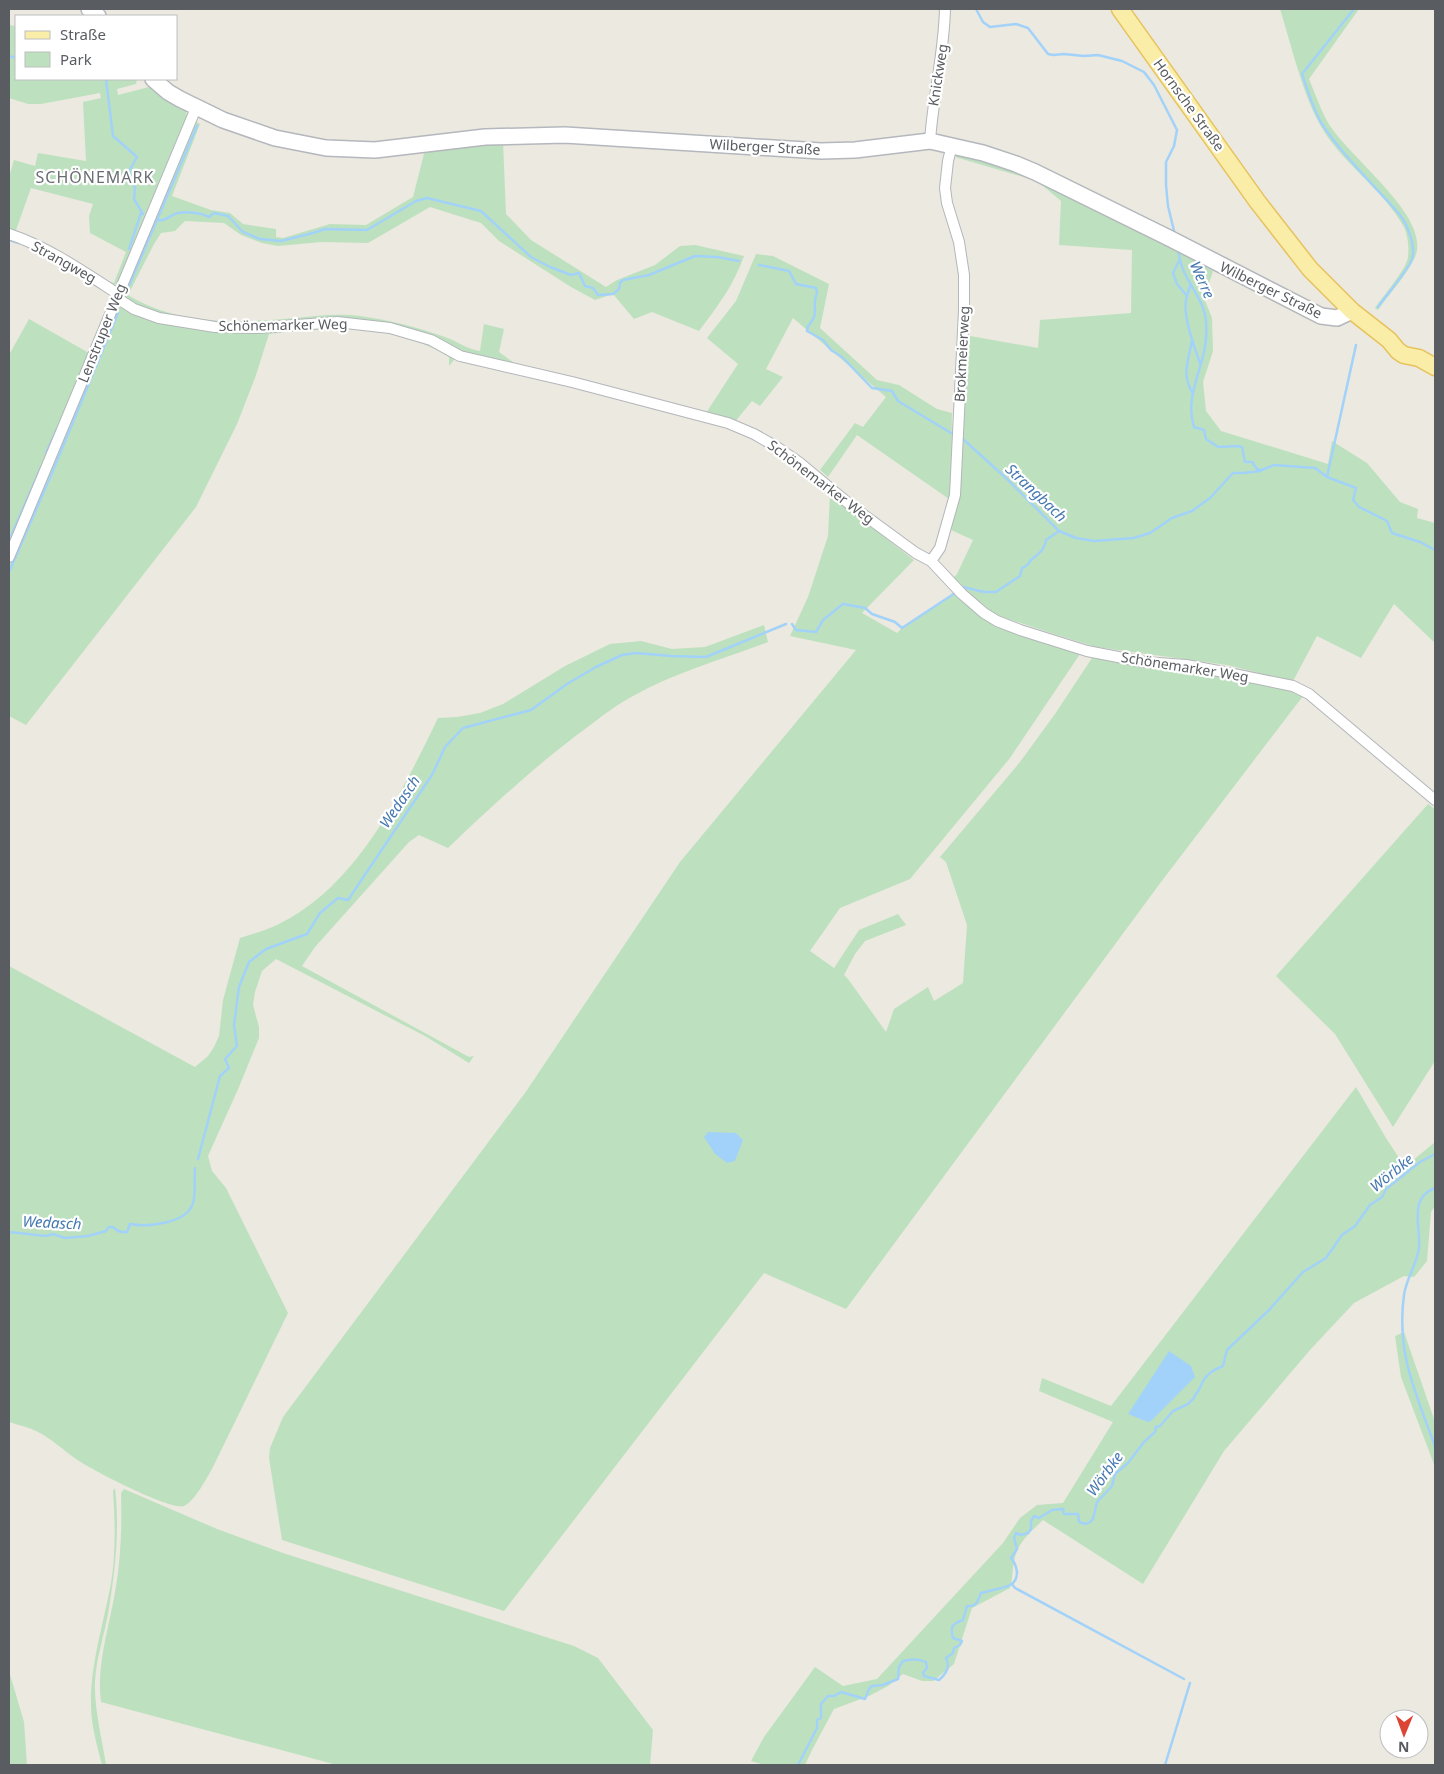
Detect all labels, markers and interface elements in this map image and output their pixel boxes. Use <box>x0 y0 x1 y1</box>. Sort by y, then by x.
legend <box>15 15 178 80</box>
text: Straße <box>60 24 106 44</box>
street label: Knickweg <box>923 43 952 107</box>
text: Park <box>60 49 92 69</box>
street label: Hornsche Straße <box>1149 55 1229 155</box>
street label: Wilberger Straße <box>709 134 821 159</box>
district label: SCHÖNEMARK <box>36 166 154 188</box>
street label: Strangweg <box>29 236 100 287</box>
street label: Wilberger Straße <box>1217 257 1325 322</box>
water label: Werre <box>1186 258 1220 302</box>
street label: Lenstruper Weg <box>73 280 130 385</box>
street label: Brokmeierweg <box>949 305 974 403</box>
street label: Schönemarker Weg <box>218 314 348 335</box>
street label: Schönemarker Weg <box>764 435 878 528</box>
water label: Strangbach <box>1002 459 1072 526</box>
street label: Schönemarker Weg <box>1120 647 1250 686</box>
water label: Wedasch <box>374 771 424 832</box>
water label: Wörbke <box>1366 1148 1418 1196</box>
water label: Wedasch <box>22 1210 82 1234</box>
water label: Wörbke <box>1081 1447 1127 1500</box>
north arrow <box>1379 1709 1429 1759</box>
text: N <box>1398 1738 1410 1757</box>

